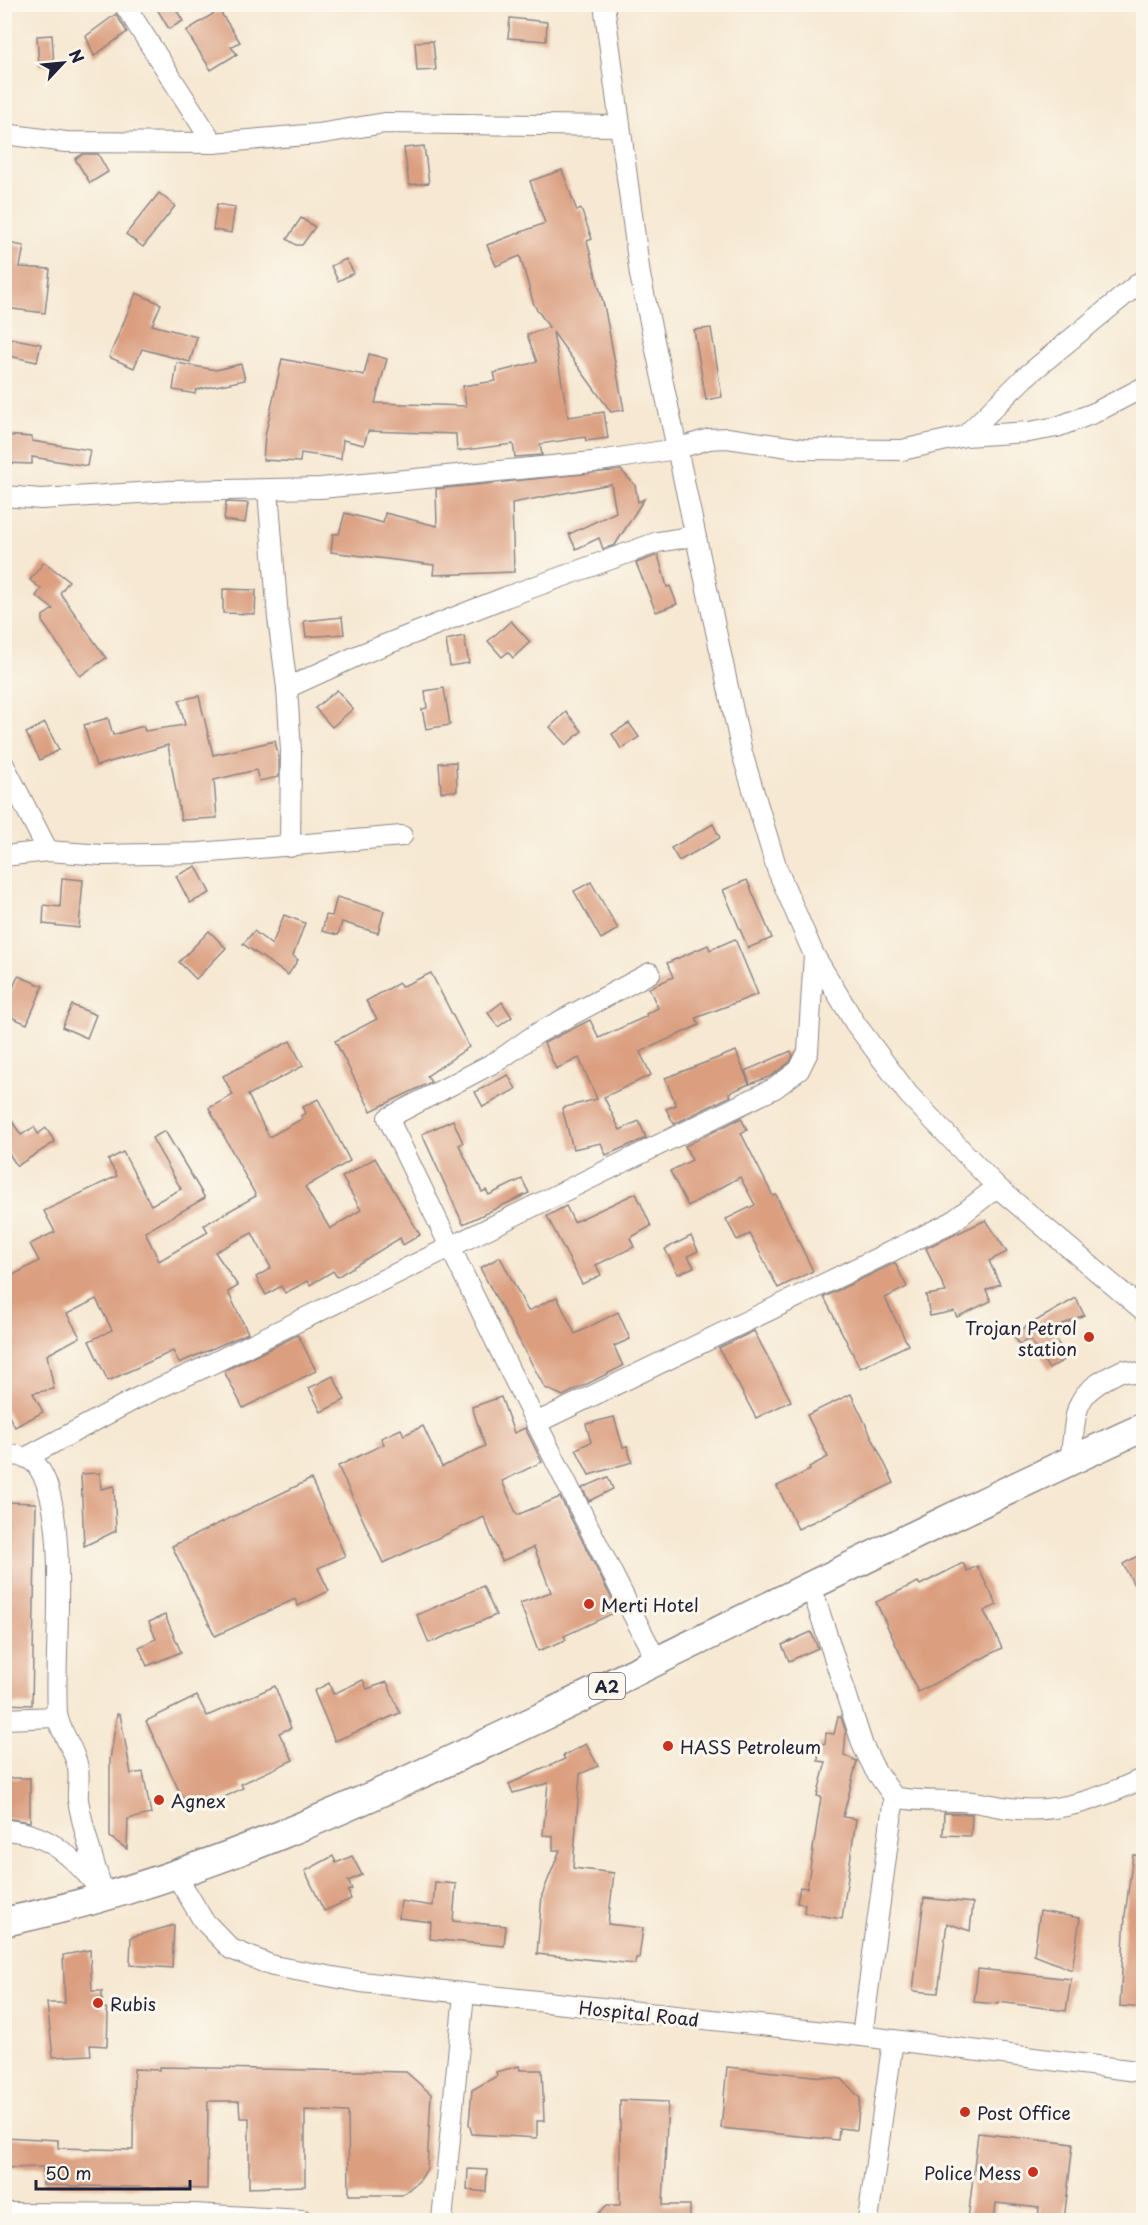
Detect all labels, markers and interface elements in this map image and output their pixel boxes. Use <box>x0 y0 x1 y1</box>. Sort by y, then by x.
north arrow <box>33 33 93 93</box>
text: N <box>64 45 91 67</box>
place label: Trojan Petrol station <box>965 1314 1077 1362</box>
marker: Trojan Petrol station <box>1082 1330 1096 1344</box>
place label: Merti Hotel <box>601 1591 699 1618</box>
marker: Merti Hotel <box>582 1597 596 1611</box>
road number: A2 <box>589 1673 625 1699</box>
place label: HASS Petroleum <box>680 1733 821 1760</box>
marker: HASS Petroleum <box>661 1739 675 1753</box>
place label: Agnex <box>171 1787 226 1814</box>
marker: Agnex <box>152 1793 166 1807</box>
place label: Rubis <box>110 1990 156 2017</box>
street label: Hospital Road <box>578 1993 700 2033</box>
marker: Rubis <box>91 1996 105 2010</box>
place label: Post Office <box>977 2099 1071 2126</box>
marker: Post Office <box>958 2105 972 2119</box>
scale bar <box>36 2153 190 2191</box>
text: 50 m <box>45 2159 92 2186</box>
place label: Police Mess <box>924 2159 1021 2186</box>
marker: Police Mess <box>1026 2165 1040 2179</box>

